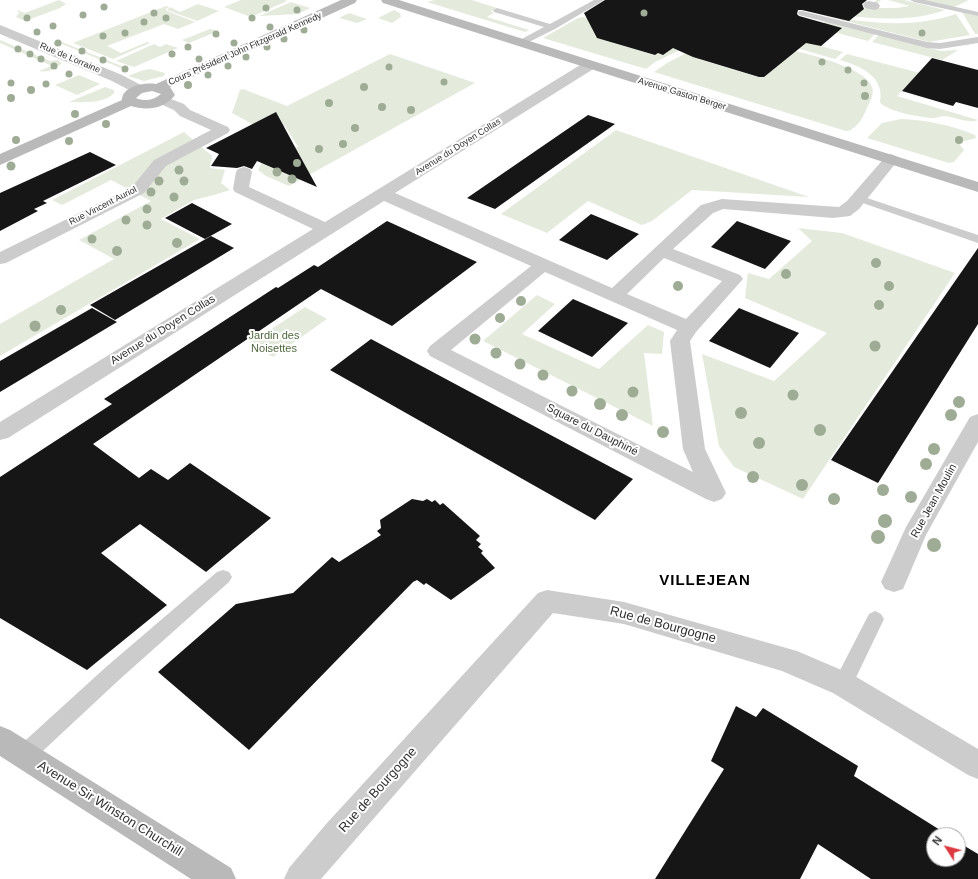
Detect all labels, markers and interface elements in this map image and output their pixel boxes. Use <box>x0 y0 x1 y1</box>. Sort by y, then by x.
street label: Cours Président John Fitzgerald Kennedy <box>167 10 323 88</box>
street label: Rue de Lorraine <box>38 40 102 76</box>
street label: Avenue Gaston Berger <box>637 75 727 113</box>
street label: Avenue du Doyen Collas <box>413 116 503 178</box>
street label: Rue Vincent Auriol <box>67 184 139 228</box>
street label: Avenue du Doyen Collas <box>108 292 218 368</box>
park label: Jardin des Noisettes <box>249 329 299 355</box>
street label: Square du Dauphiné <box>544 401 640 459</box>
street label: Rue Jean Moulin <box>908 462 960 540</box>
district label: VILLEJEAN <box>659 572 751 590</box>
street label: Rue de Bourgogne <box>608 603 718 647</box>
street label: Rue de Bourgogne <box>336 744 420 836</box>
street label: Avenue Sir Winston Churchill <box>35 758 185 860</box>
north arrow <box>926 827 966 867</box>
text: N <box>930 834 944 847</box>

